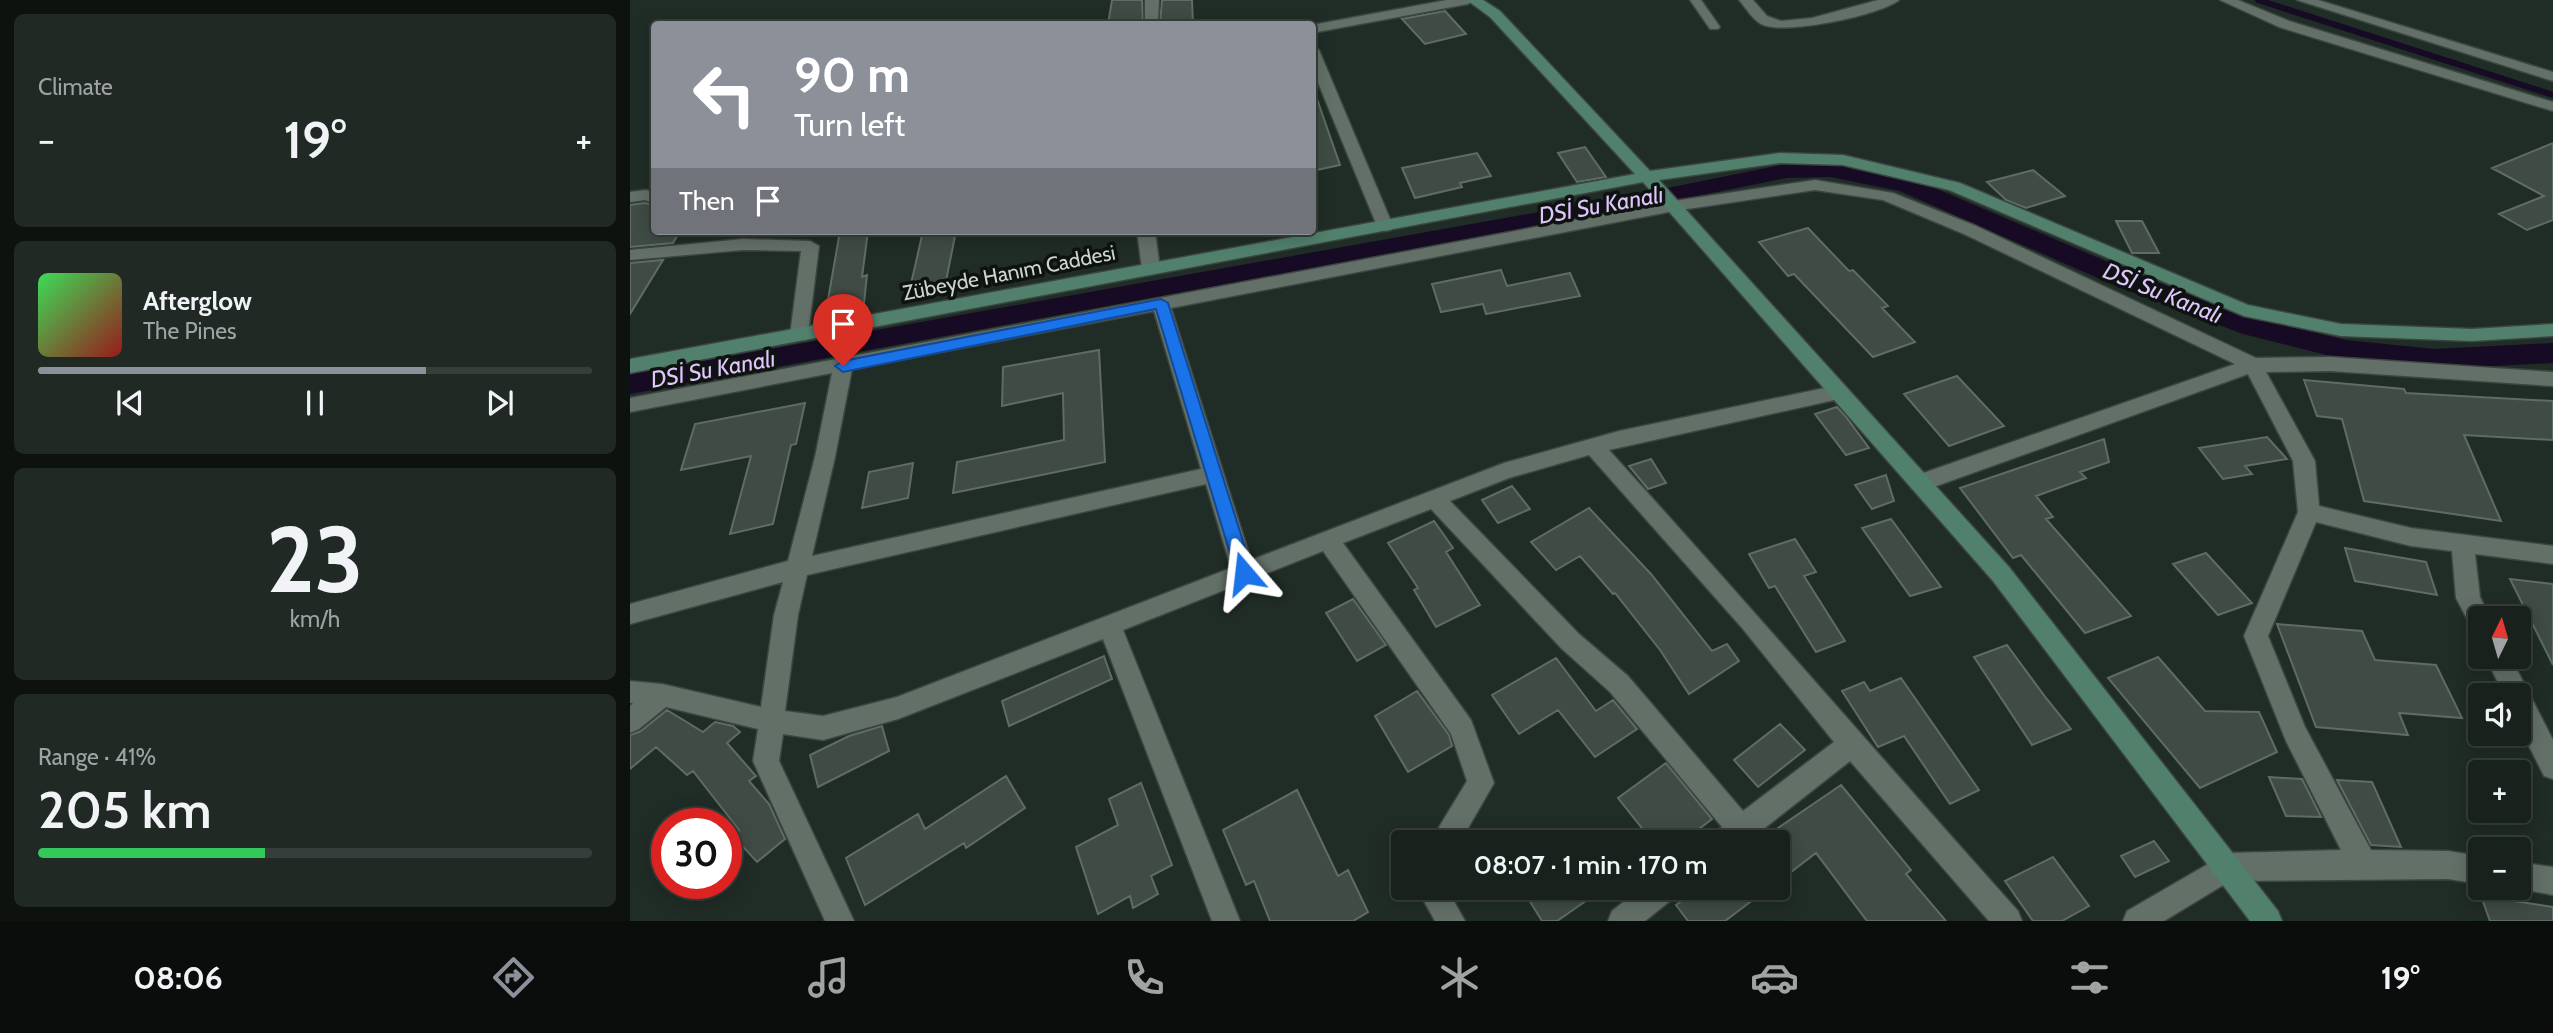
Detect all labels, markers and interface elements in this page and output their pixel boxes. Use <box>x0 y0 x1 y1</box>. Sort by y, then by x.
text: 90 m <box>794 45 910 104</box>
icon: left <box>679 49 770 140</box>
text: Climate <box>38 73 113 101</box>
text: Turn left <box>794 105 905 144</box>
text: 19° <box>284 108 346 171</box>
text: − <box>38 116 55 163</box>
text: + <box>575 116 592 163</box>
water label: DSİ Su Kanalı <box>1537 180 1666 230</box>
icon: arrive <box>749 182 787 220</box>
text: Then <box>679 185 735 217</box>
street label: Zübeyde Hanım Caddesi <box>901 240 1117 305</box>
water label: DSİ Su Kanalı <box>2099 256 2227 330</box>
text: Afterglow <box>143 285 252 317</box>
pin <box>813 294 873 366</box>
icon: arrive <box>824 305 862 343</box>
text: The Pines <box>143 317 237 345</box>
water label: DSİ Su Kanalı <box>649 344 778 394</box>
icon: previous <box>111 384 149 422</box>
icon: pause <box>296 384 334 422</box>
icon: next <box>481 384 519 422</box>
text: 23 <box>266 504 364 615</box>
position arrow <box>1207 536 1281 610</box>
text: km/h <box>290 605 340 633</box>
north arrow <box>2468 606 2530 668</box>
map controls <box>2468 606 2531 900</box>
button: sound <box>2468 683 2531 746</box>
text: Range · 41% <box>38 743 156 771</box>
button: + <box>2468 760 2531 823</box>
text: 205 km <box>38 778 212 841</box>
speed limit sign: 30 <box>651 808 742 899</box>
button: − <box>2468 837 2531 900</box>
text: 08:07 · 1 min · 170 m <box>1474 849 1707 881</box>
icon: directions <box>489 953 538 1002</box>
icon: music <box>804 953 853 1002</box>
icon: phone <box>1120 953 1169 1002</box>
icon: climate <box>1435 953 1484 1002</box>
icon: car <box>1750 953 1799 1002</box>
icon: filters <box>2065 953 2114 1002</box>
text: 08:06 <box>133 958 223 997</box>
text: 19° <box>2381 958 2420 997</box>

